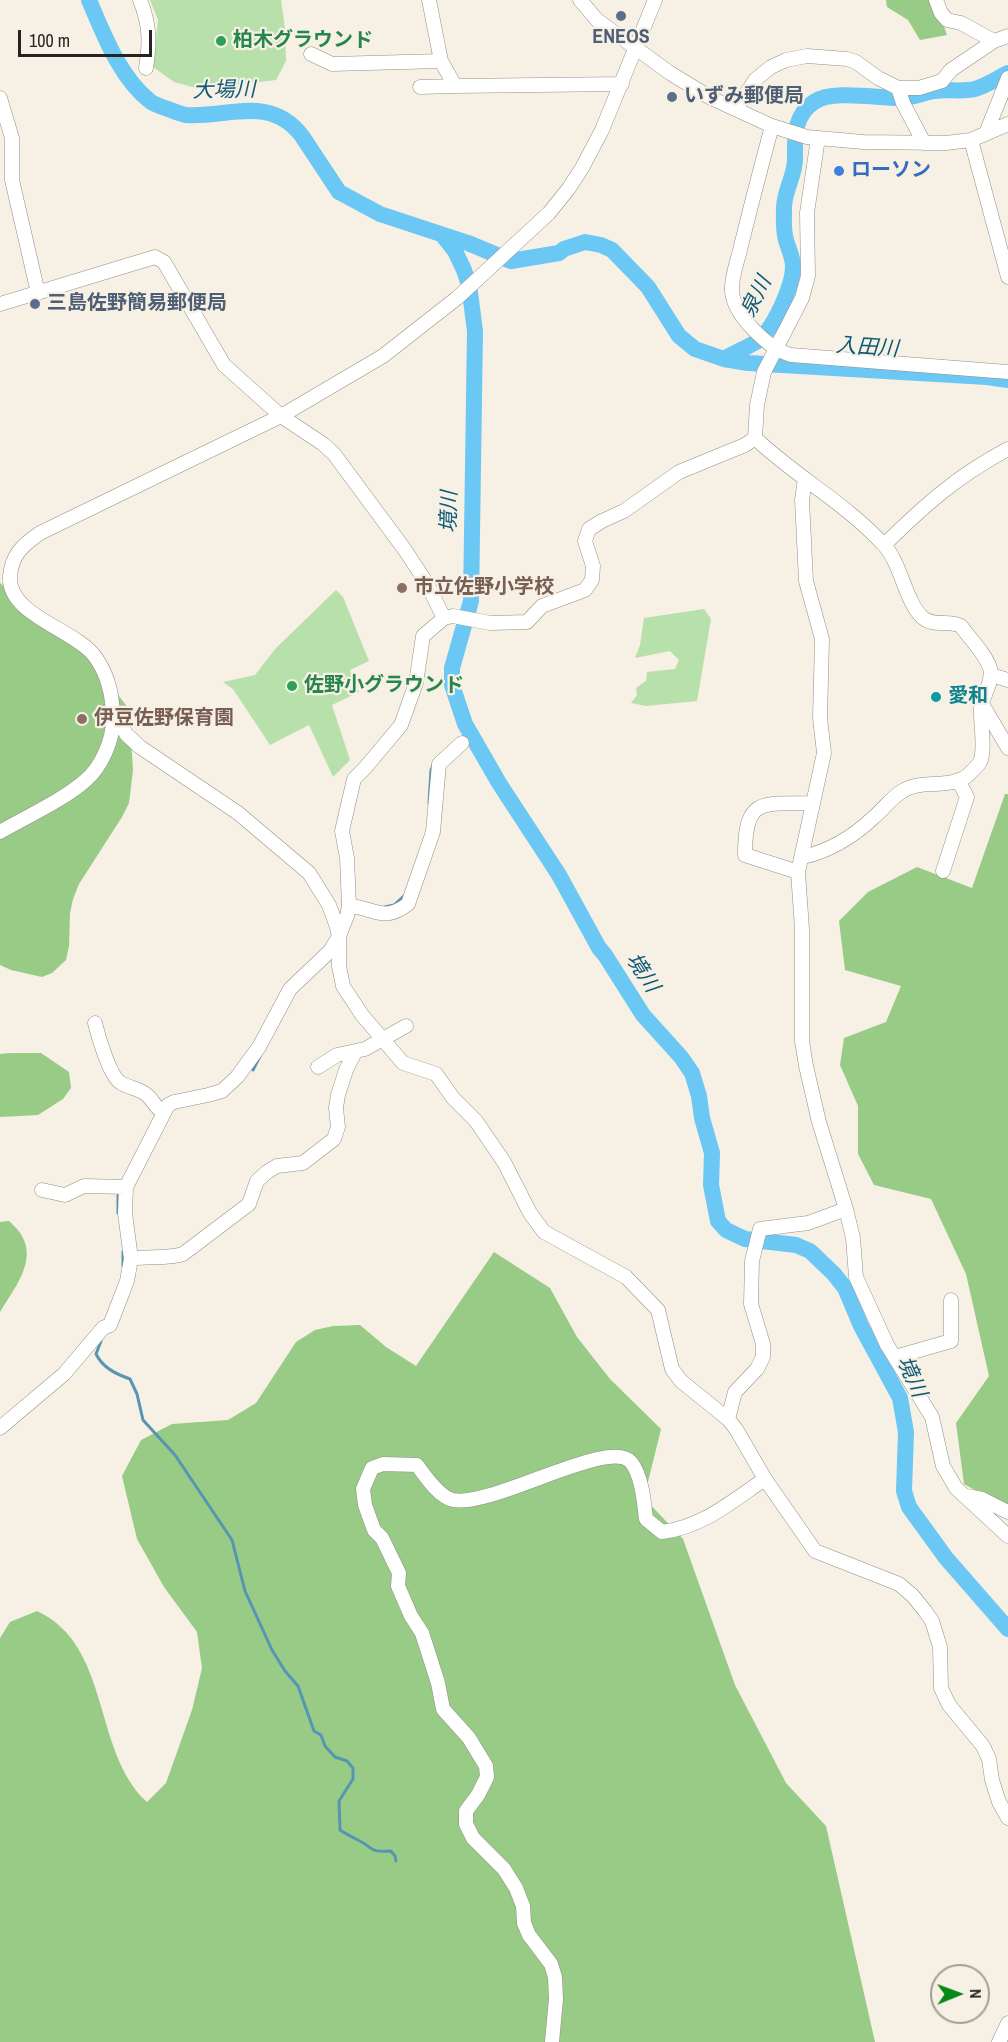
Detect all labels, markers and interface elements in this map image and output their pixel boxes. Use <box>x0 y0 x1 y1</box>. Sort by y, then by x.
marker: ENEOS <box>614 9 628 23</box>
scale bar <box>21 18 154 56</box>
place label: ENEOS <box>592 26 650 50</box>
text: 100 m <box>29 28 70 53</box>
place label: 柏木グラウンド <box>233 29 373 53</box>
marker: 柏木グラウンド <box>214 34 228 48</box>
water label: 大場川 <box>192 78 256 104</box>
place label: いずみ郵便局 <box>684 85 804 109</box>
marker: いずみ郵便局 <box>665 90 679 104</box>
place label: ローソン <box>851 159 931 183</box>
marker: ローソン <box>832 164 846 178</box>
water label: 泉川 <box>736 273 778 321</box>
place label: 三島佐野簡易郵便局 <box>47 292 227 316</box>
marker: 三島佐野簡易郵便局 <box>28 297 42 311</box>
water label: 入田川 <box>835 333 899 363</box>
water label: 境川 <box>437 491 463 533</box>
place label: 市立佐野小学校 <box>414 576 554 600</box>
marker: 市立佐野小学校 <box>395 581 409 595</box>
place label: 佐野小グラウンド <box>304 674 464 698</box>
marker: 佐野小グラウンド <box>285 679 299 693</box>
place label: 愛和 <box>948 685 988 709</box>
marker: 愛和 <box>929 690 943 704</box>
place label: 伊豆佐野保育園 <box>94 707 234 731</box>
marker: 伊豆佐野保育園 <box>75 712 89 726</box>
water label: 境川 <box>620 949 664 997</box>
water label: 境川 <box>891 1353 931 1401</box>
north arrow <box>930 1964 990 2024</box>
text: N <box>965 1989 987 1999</box>

